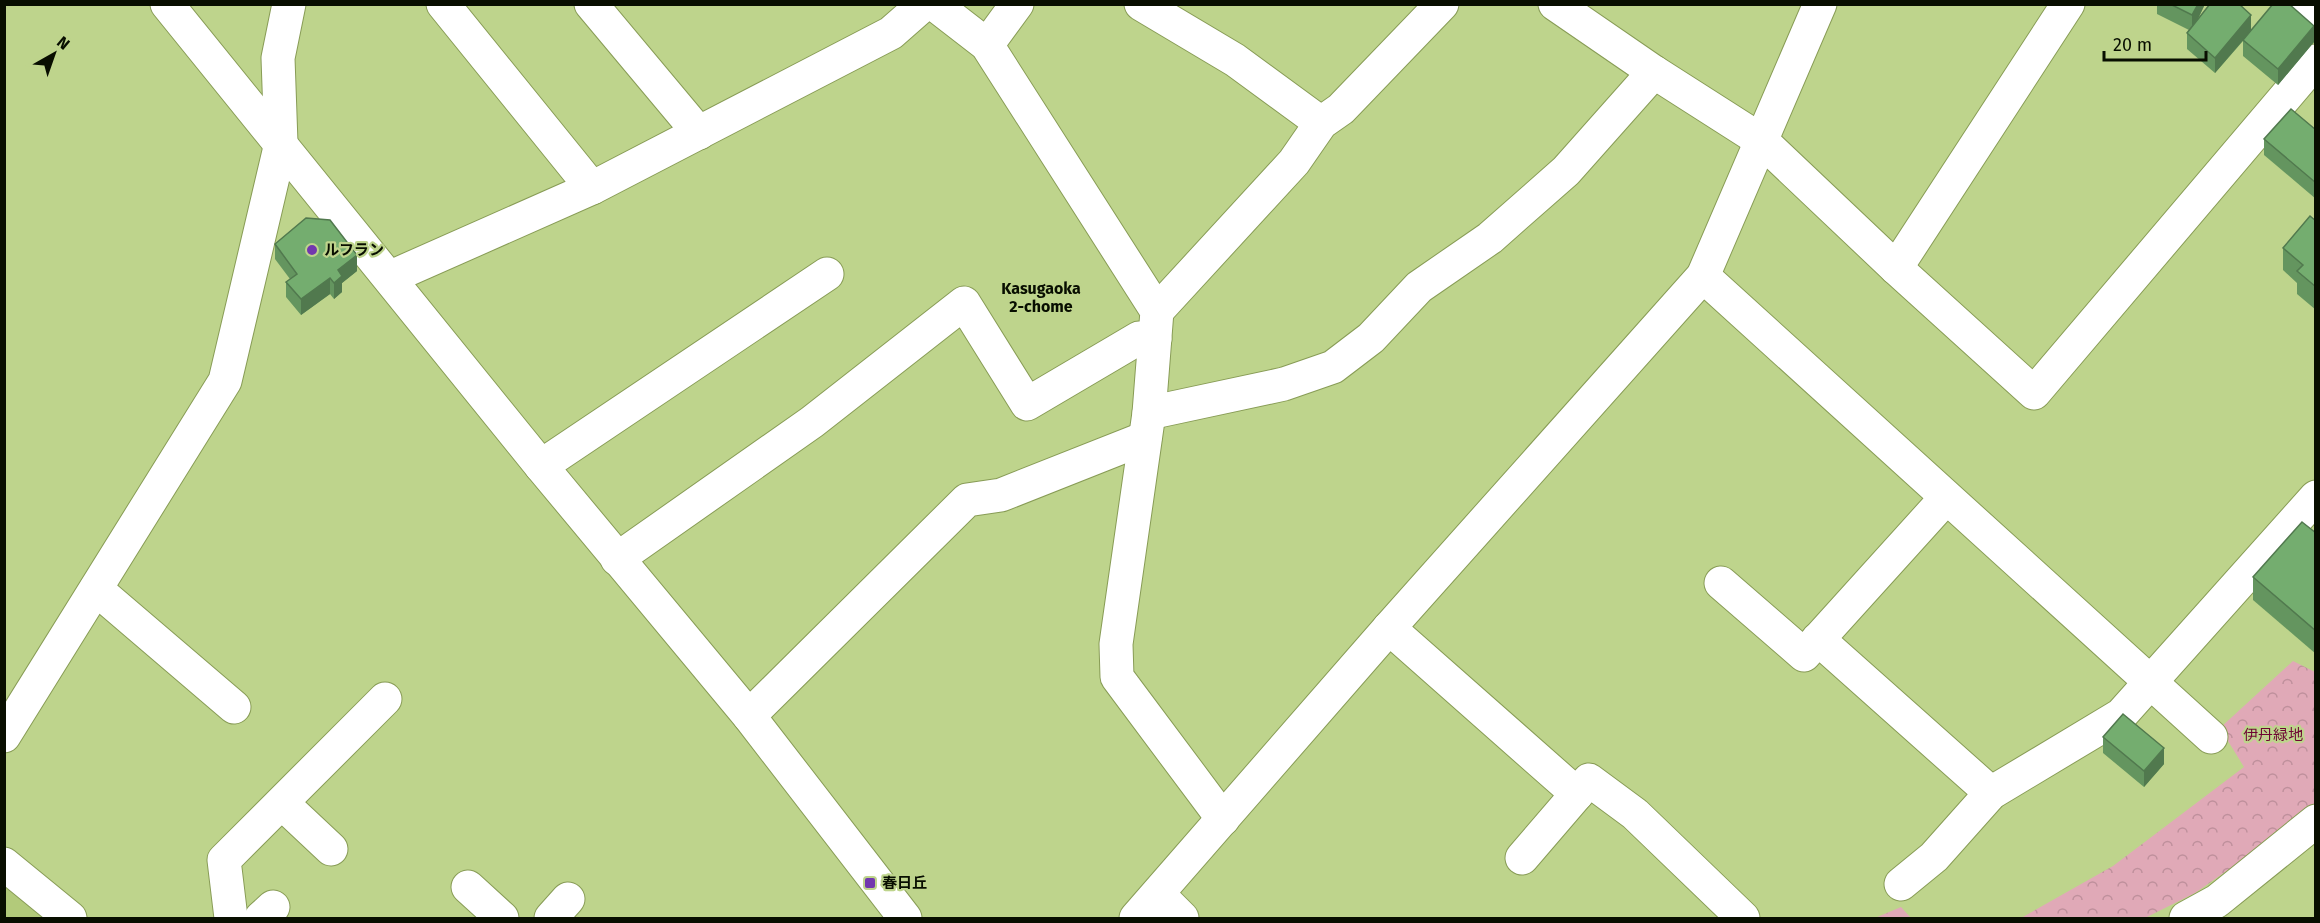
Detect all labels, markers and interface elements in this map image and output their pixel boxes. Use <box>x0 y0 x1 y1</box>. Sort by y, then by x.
north arrow <box>24 24 84 84</box>
scale bar <box>2104 24 2206 62</box>
text: N <box>53 32 73 54</box>
text: 20 m <box>2113 34 2152 56</box>
place label: ルフラン <box>324 241 384 259</box>
marker: ルフラン <box>305 243 319 257</box>
district label: Kasugaoka 2-chome <box>1001 279 1081 316</box>
park label: 伊丹緑地 <box>2243 726 2303 744</box>
place label: 春日丘 <box>882 874 927 892</box>
marker: 春日丘 <box>863 876 877 890</box>

